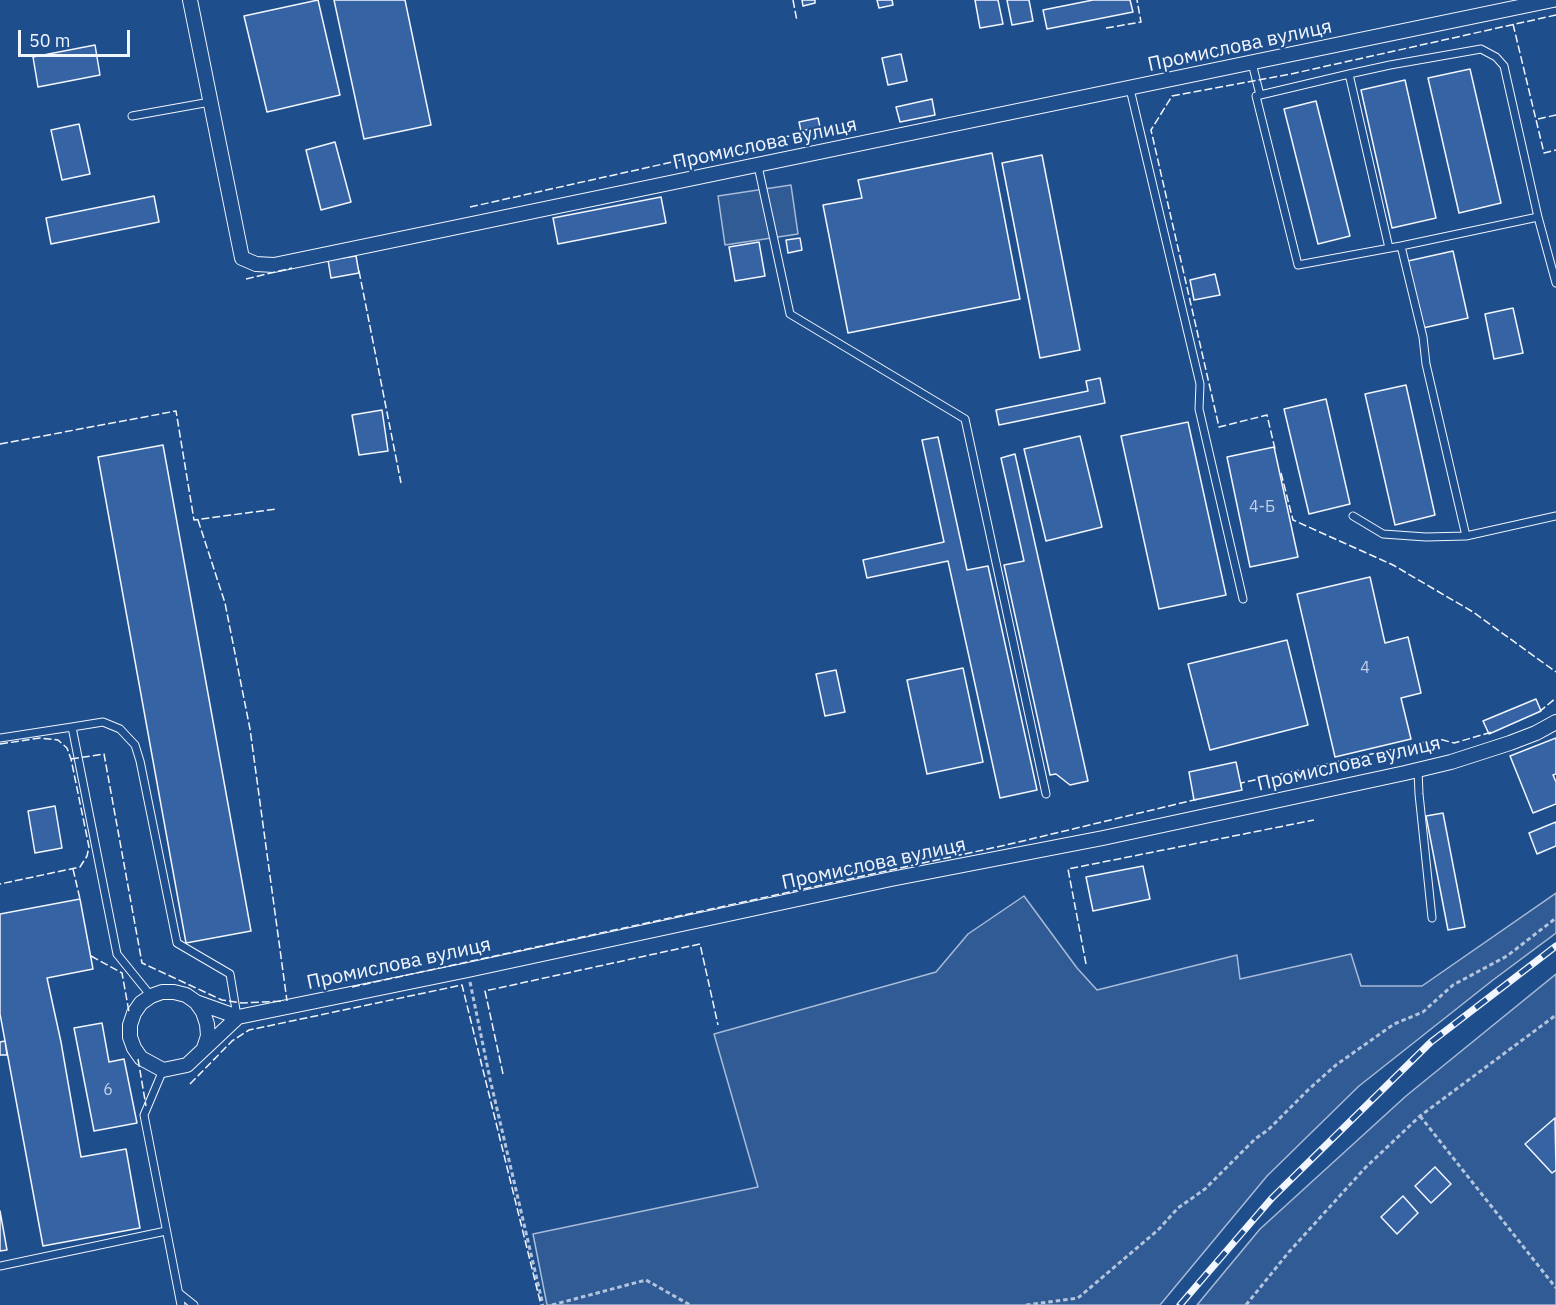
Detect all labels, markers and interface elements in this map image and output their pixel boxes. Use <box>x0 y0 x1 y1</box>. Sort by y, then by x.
street label: Промислова вулиця <box>1146 15 1334 77</box>
scale bar <box>21 18 134 56</box>
text: 50 m <box>29 29 71 52</box>
street label: Промислова вулиця <box>671 113 859 175</box>
house number: 4-Б <box>1249 497 1275 517</box>
house number: 4 <box>1360 658 1370 678</box>
street label: Промислова вулиця <box>1255 731 1443 797</box>
street label: Промислова вулиця <box>780 833 968 895</box>
street label: Промислова вулиця <box>305 933 493 995</box>
house number: 6 <box>103 1080 113 1100</box>

